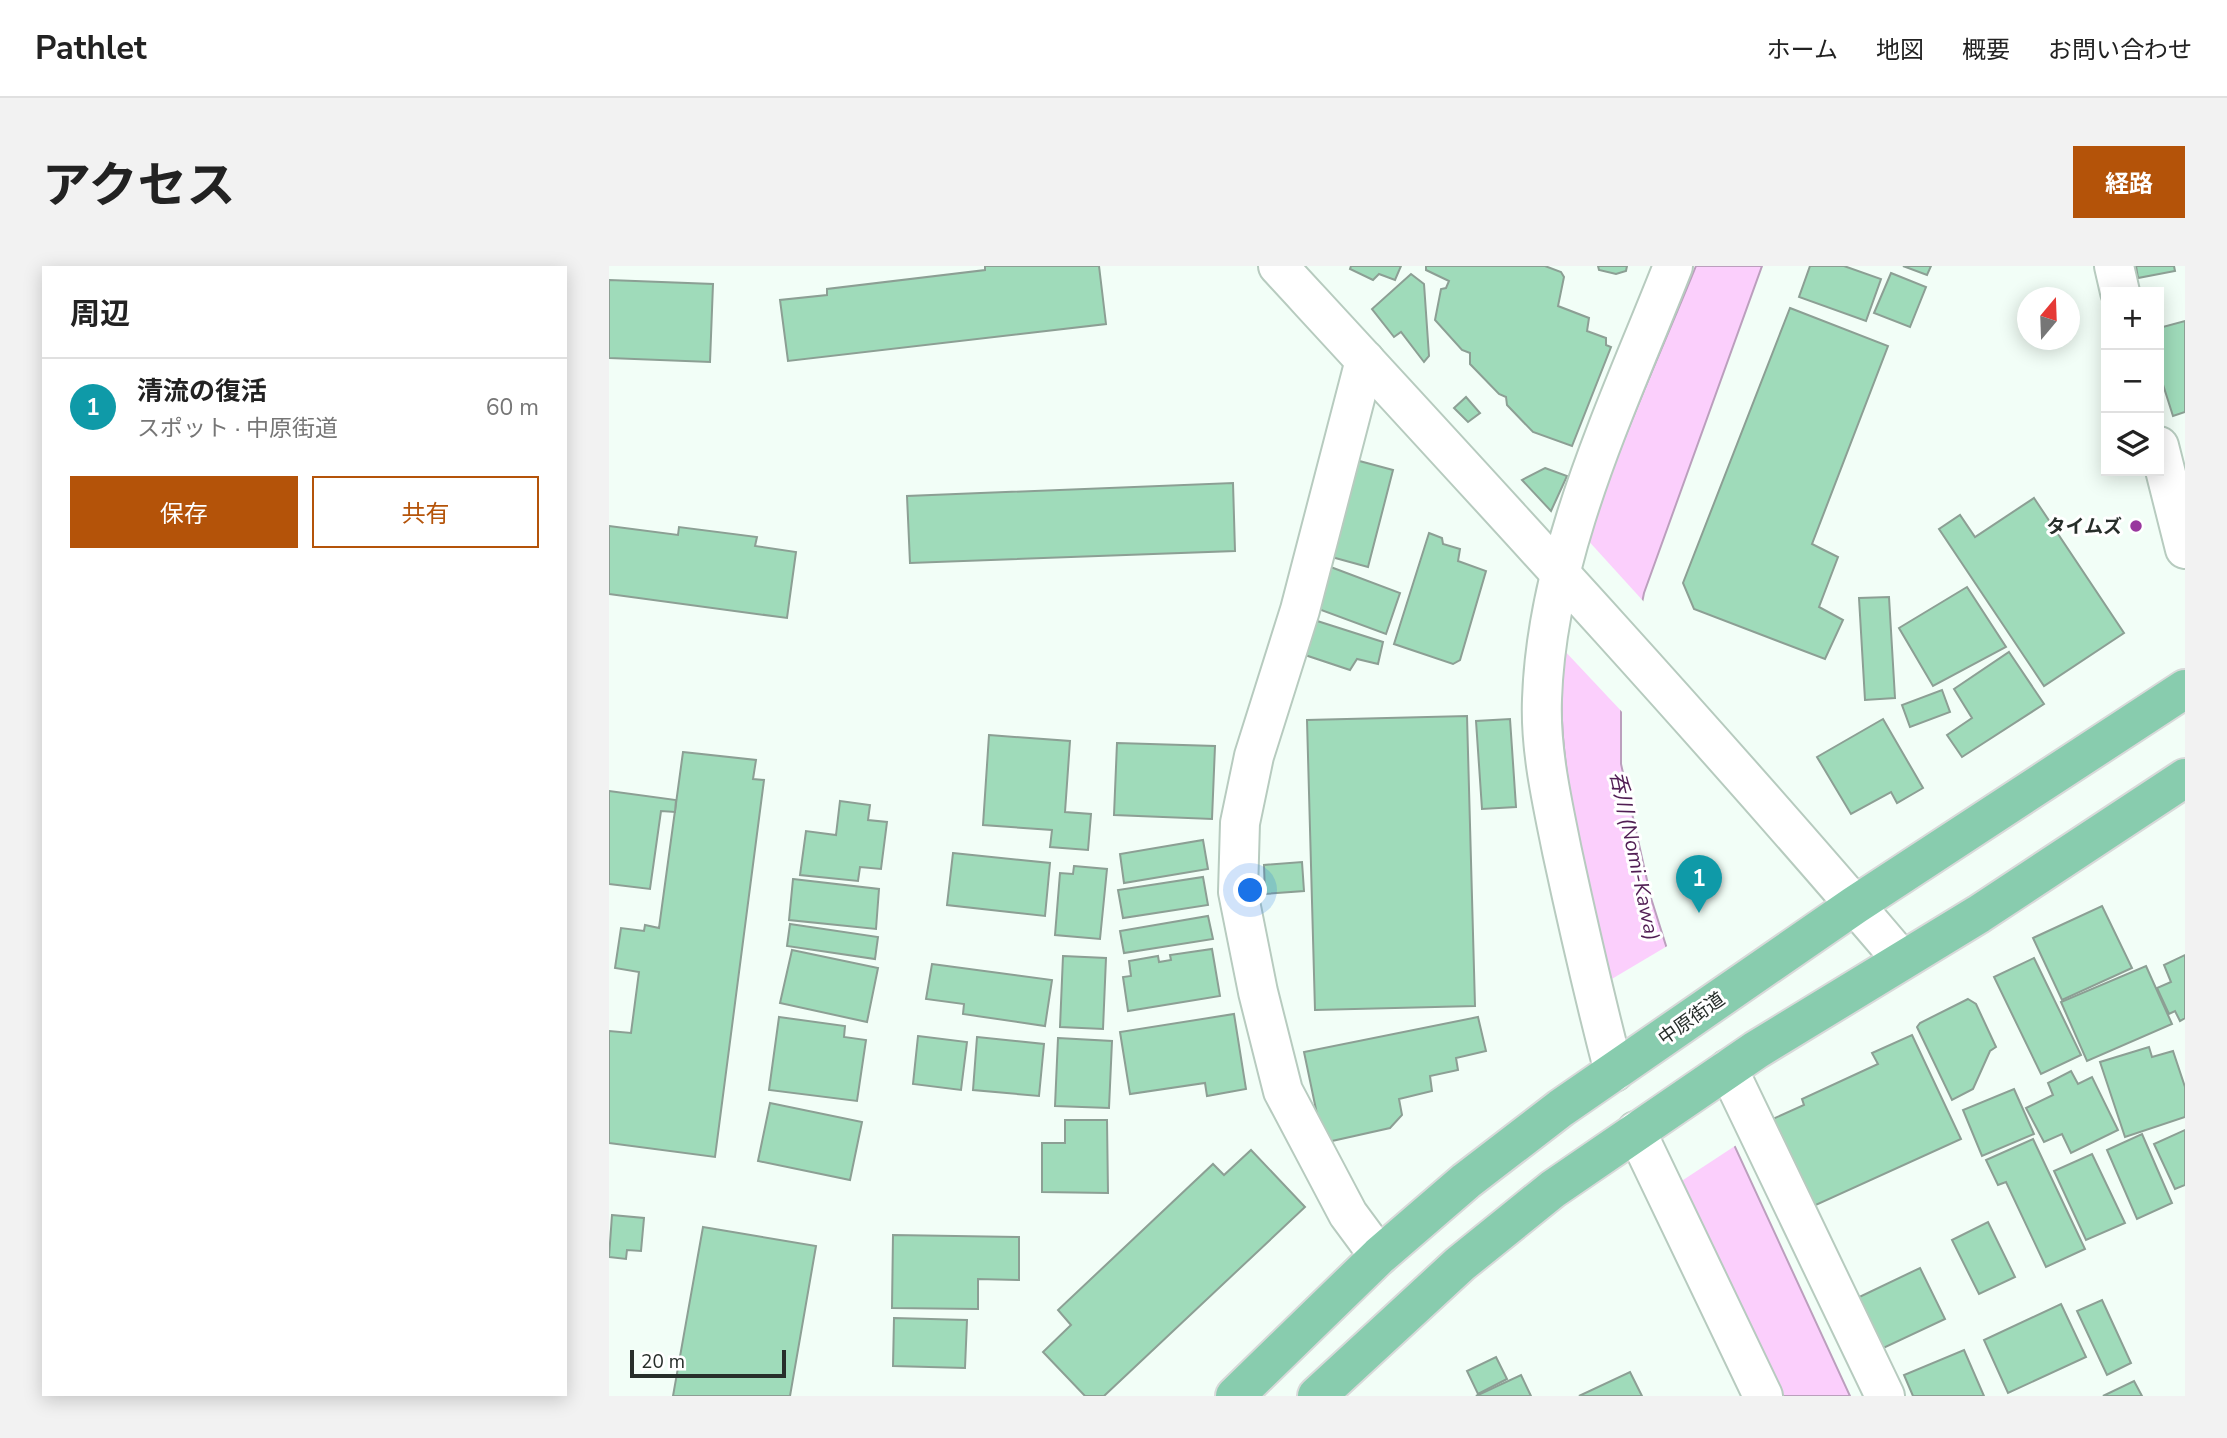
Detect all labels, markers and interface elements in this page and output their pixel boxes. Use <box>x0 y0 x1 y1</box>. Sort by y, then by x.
text: Pathlet <box>35 26 147 71</box>
text: ホーム <box>1767 34 1838 66</box>
text: 地図 <box>1876 34 1924 66</box>
text: 概要 <box>1962 34 2010 66</box>
text: お問い合わせ <box>2048 34 2192 66</box>
button: 経路 <box>2073 146 2185 218</box>
text: アクセス <box>42 152 236 219</box>
north arrow <box>2017 287 2080 350</box>
map controls <box>2101 287 2164 476</box>
button: + <box>2101 287 2164 350</box>
text: 周辺 <box>70 294 130 335</box>
button: − <box>2101 350 2164 413</box>
text: 清流の復活 <box>137 374 267 409</box>
text: 1 <box>86 392 100 423</box>
text: 60 m <box>486 392 539 423</box>
text: スポット · 中原街道 <box>137 413 338 444</box>
button: layers <box>2101 413 2164 476</box>
button: 保存 <box>70 476 298 548</box>
button: 共有 <box>312 476 539 548</box>
place label: タイムズ <box>2046 514 2122 540</box>
marker: タイムズ <box>2128 518 2144 534</box>
water label: 呑川 (Nomi-Kawa) <box>1603 769 1667 943</box>
pin: 1 <box>1676 855 1722 913</box>
your location <box>1233 873 1267 907</box>
street label: 中原街道 <box>1653 986 1730 1051</box>
scale bar <box>630 1347 786 1379</box>
text: 20 m <box>641 1349 685 1375</box>

